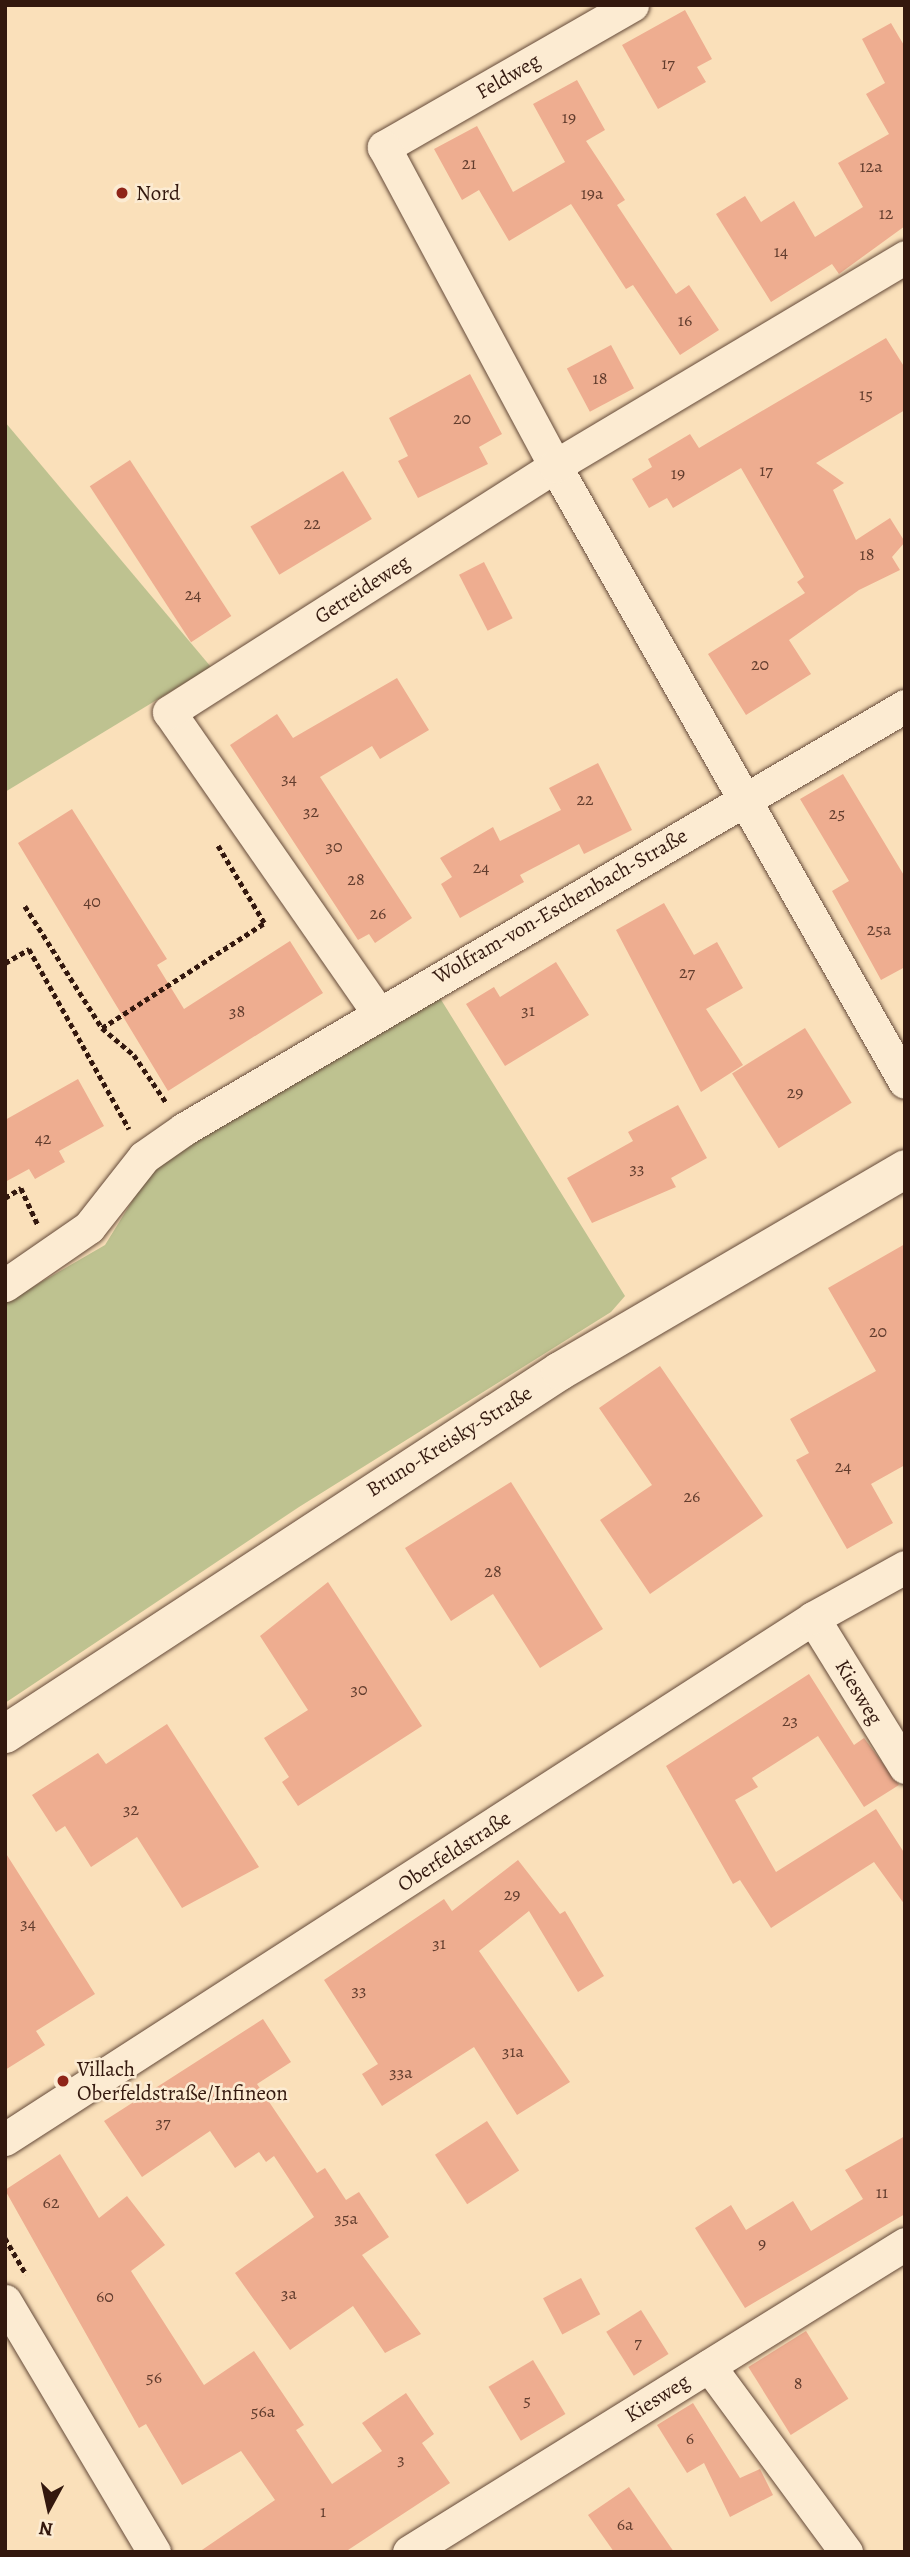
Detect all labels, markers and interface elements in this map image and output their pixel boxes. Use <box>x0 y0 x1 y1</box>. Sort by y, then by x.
street label: Feldweg <box>471 48 545 104</box>
house number: 17 <box>661 52 675 74</box>
house number: 19 <box>562 106 576 128</box>
house number: 21 <box>462 152 476 174</box>
house number: 12a <box>859 155 883 177</box>
place label: Nord <box>136 180 180 206</box>
house number: 19a <box>581 182 603 204</box>
marker: Nord <box>114 185 130 201</box>
house number: 12 <box>879 202 893 224</box>
house number: 14 <box>774 240 788 262</box>
house number: 16 <box>678 309 692 331</box>
house number: 18 <box>593 367 607 389</box>
house number: 15 <box>859 383 873 405</box>
house number: 20 <box>453 407 471 429</box>
house number: 17 <box>759 459 773 481</box>
house number: 19 <box>671 462 685 484</box>
house number: 22 <box>303 512 321 534</box>
house number: 18 <box>860 543 874 565</box>
street label: Getreideweg <box>310 549 414 629</box>
house number: 24 <box>185 583 201 605</box>
house number: 20 <box>751 653 769 675</box>
house number: 34 <box>281 767 297 789</box>
house number: 22 <box>576 788 594 810</box>
house number: 32 <box>303 800 319 822</box>
house number: 25 <box>829 802 845 824</box>
street label: Wolfram-von-Eschenbach-Straße <box>428 823 692 989</box>
house number: 30 <box>325 835 343 857</box>
house number: 24 <box>473 856 489 878</box>
house number: 28 <box>347 868 365 890</box>
house number: 40 <box>83 890 101 912</box>
house number: 26 <box>370 902 386 924</box>
house number: 25a <box>867 918 891 940</box>
house number: 27 <box>679 961 695 983</box>
house number: 31 <box>521 999 535 1021</box>
house number: 38 <box>229 1000 245 1022</box>
house number: 29 <box>787 1081 803 1103</box>
house number: 42 <box>35 1127 51 1149</box>
house number: 33 <box>630 1157 644 1179</box>
house number: 20 <box>869 1320 887 1342</box>
street label: Bruno-Kreisky-Straße <box>362 1380 536 1502</box>
house number: 24 <box>835 1455 851 1477</box>
house number: 26 <box>684 1485 700 1507</box>
house number: 28 <box>484 1560 502 1582</box>
street label: Kiesweg <box>830 1655 888 1729</box>
house number: 30 <box>350 1678 368 1700</box>
house number: 23 <box>782 1709 798 1731</box>
house number: 32 <box>123 1798 139 1820</box>
street label: Oberfeldstraße <box>393 1805 515 1897</box>
house number: 29 <box>504 1883 520 1905</box>
house number: 34 <box>20 1912 36 1934</box>
house number: 31 <box>432 1932 446 1954</box>
house number: 33 <box>352 1979 366 2001</box>
house number: 31a <box>502 2040 524 2062</box>
place label: Villach Oberfeldstraße/Infineon <box>77 2056 288 2106</box>
house number: 33a <box>389 2061 413 2083</box>
marker: Villach Oberfeldstraße/Infineon <box>55 2073 71 2089</box>
house number: 37 <box>155 2111 171 2133</box>
house number: 11 <box>876 2181 888 2203</box>
house number: 62 <box>43 2191 59 2213</box>
house number: 35a <box>334 2207 358 2229</box>
house number: 9 <box>758 2232 766 2254</box>
house number: 3a <box>281 2282 297 2304</box>
house number: 60 <box>96 2285 114 2307</box>
house number: 7 <box>634 2331 642 2353</box>
house number: 56 <box>146 2366 162 2388</box>
street label: Kiesweg <box>620 2368 694 2428</box>
house number: 8 <box>794 2372 802 2394</box>
house number: 5 <box>523 2389 531 2411</box>
house number: 56a <box>251 2400 275 2422</box>
house number: 6 <box>686 2427 694 2449</box>
house number: 3 <box>397 2448 405 2470</box>
north arrow <box>14 2473 84 2543</box>
house number: 1 <box>320 2500 326 2522</box>
house number: 6a <box>617 2513 633 2535</box>
text: N <box>37 2515 55 2543</box>

